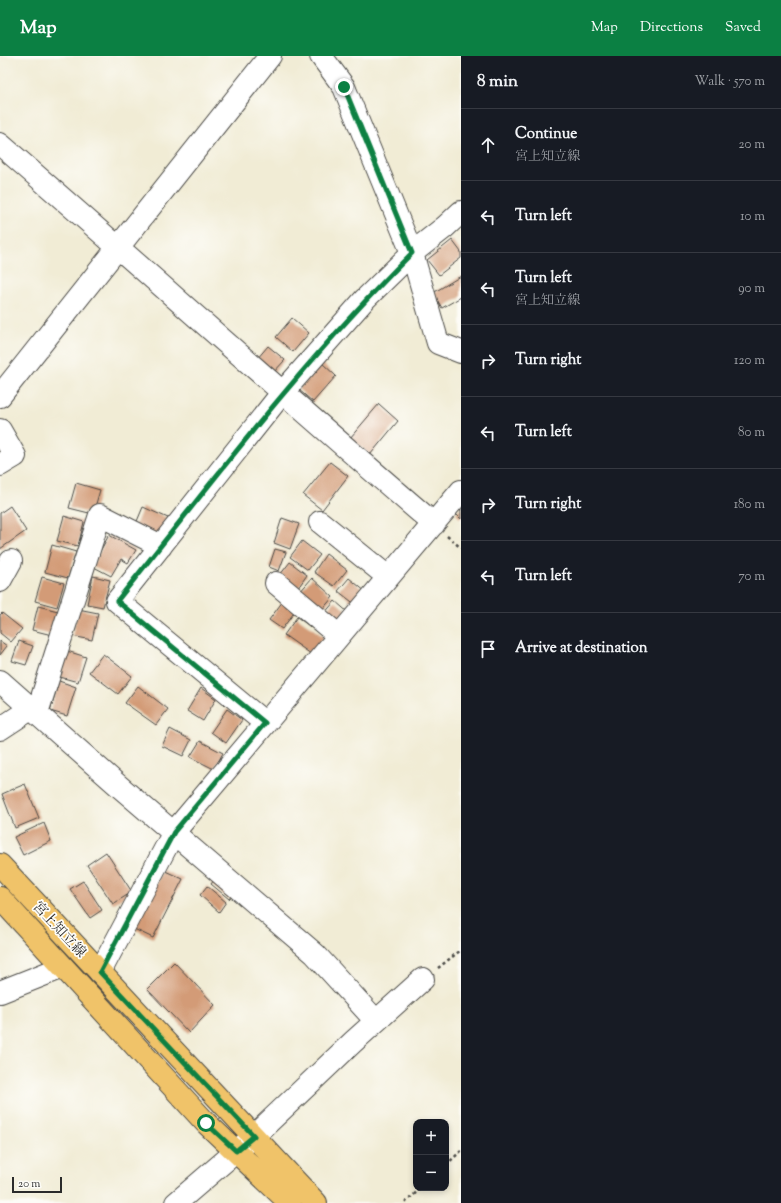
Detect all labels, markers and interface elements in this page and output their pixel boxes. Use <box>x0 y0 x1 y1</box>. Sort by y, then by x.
text: Map <box>20 15 57 42</box>
text: Map <box>591 18 618 38</box>
text: Directions <box>640 18 703 38</box>
text: Saved <box>725 18 761 38</box>
text: 8 min <box>477 70 518 94</box>
text: Walk · 570 m <box>695 73 765 91</box>
route end <box>335 78 353 96</box>
text: Continue <box>515 124 577 145</box>
icon: ahead <box>477 134 499 156</box>
text: 20 m <box>739 136 765 154</box>
text: 宮上知立線 <box>515 148 580 166</box>
icon: left <box>477 206 499 228</box>
text: Turn left <box>515 206 572 227</box>
text: 10 m <box>740 208 765 226</box>
text: Turn left <box>515 268 572 289</box>
icon: left <box>477 278 499 300</box>
text: 90 m <box>738 280 765 298</box>
text: 宮上知立線 <box>515 292 580 310</box>
icon: right <box>477 350 499 372</box>
text: Turn right <box>515 350 581 371</box>
text: 120 m <box>734 352 765 370</box>
icon: left <box>477 422 499 444</box>
text: Turn left <box>515 422 572 443</box>
text: 80 m <box>738 424 765 442</box>
icon: right <box>477 494 499 516</box>
text: Turn right <box>515 494 581 515</box>
text: 180 m <box>734 496 765 514</box>
icon: left <box>477 566 499 588</box>
text: Turn left <box>515 566 572 587</box>
text: 70 m <box>738 568 765 586</box>
icon: arrive <box>477 638 499 660</box>
text: Arrive at destination <box>515 638 648 659</box>
street label: 宮上知立線 <box>27 898 90 963</box>
route start <box>197 1114 215 1132</box>
map controls <box>413 1119 449 1191</box>
button: + <box>413 1119 449 1155</box>
button: − <box>413 1155 449 1191</box>
scale bar <box>12 1175 62 1194</box>
text: 20 m <box>18 1176 40 1192</box>

